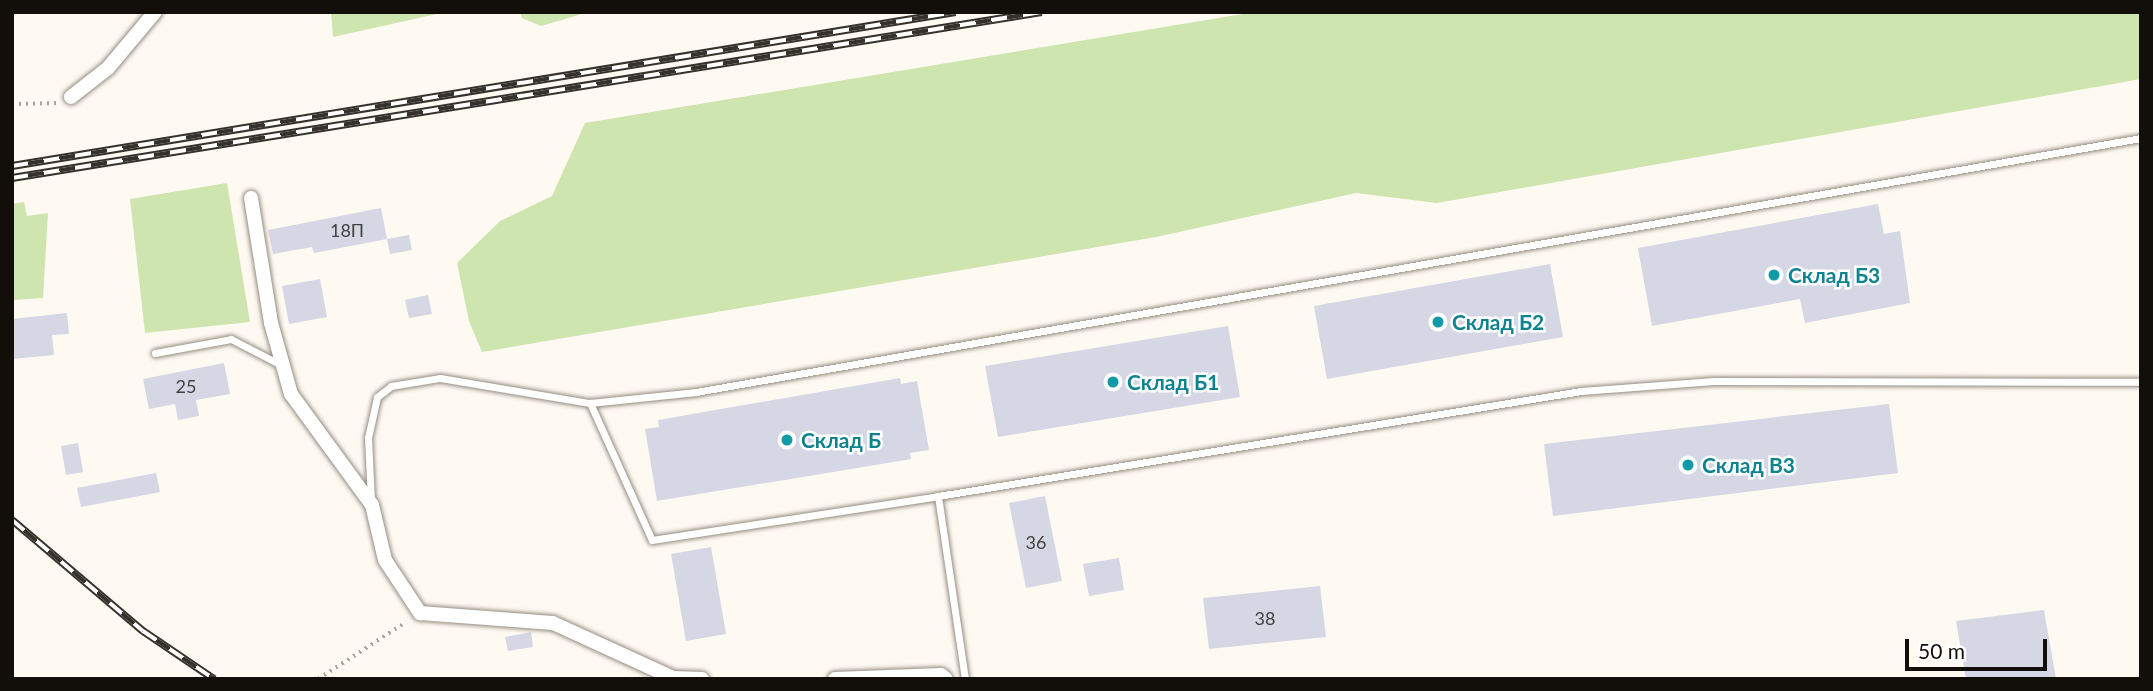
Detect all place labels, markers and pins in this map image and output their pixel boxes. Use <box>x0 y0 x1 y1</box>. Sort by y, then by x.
place label: Склад Б3 <box>1788 262 1880 288</box>
marker: Склад Б3 <box>1766 267 1782 283</box>
place label: Склад Б2 <box>1452 309 1544 335</box>
marker: Склад Б2 <box>1430 314 1446 330</box>
place label: Склад Б1 <box>1127 369 1219 395</box>
marker: Склад Б1 <box>1105 374 1121 390</box>
place label: Склад Б <box>801 427 881 453</box>
marker: Склад Б <box>779 432 795 448</box>
place label: Склад В3 <box>1702 452 1795 478</box>
marker: Склад В3 <box>1680 457 1696 473</box>

